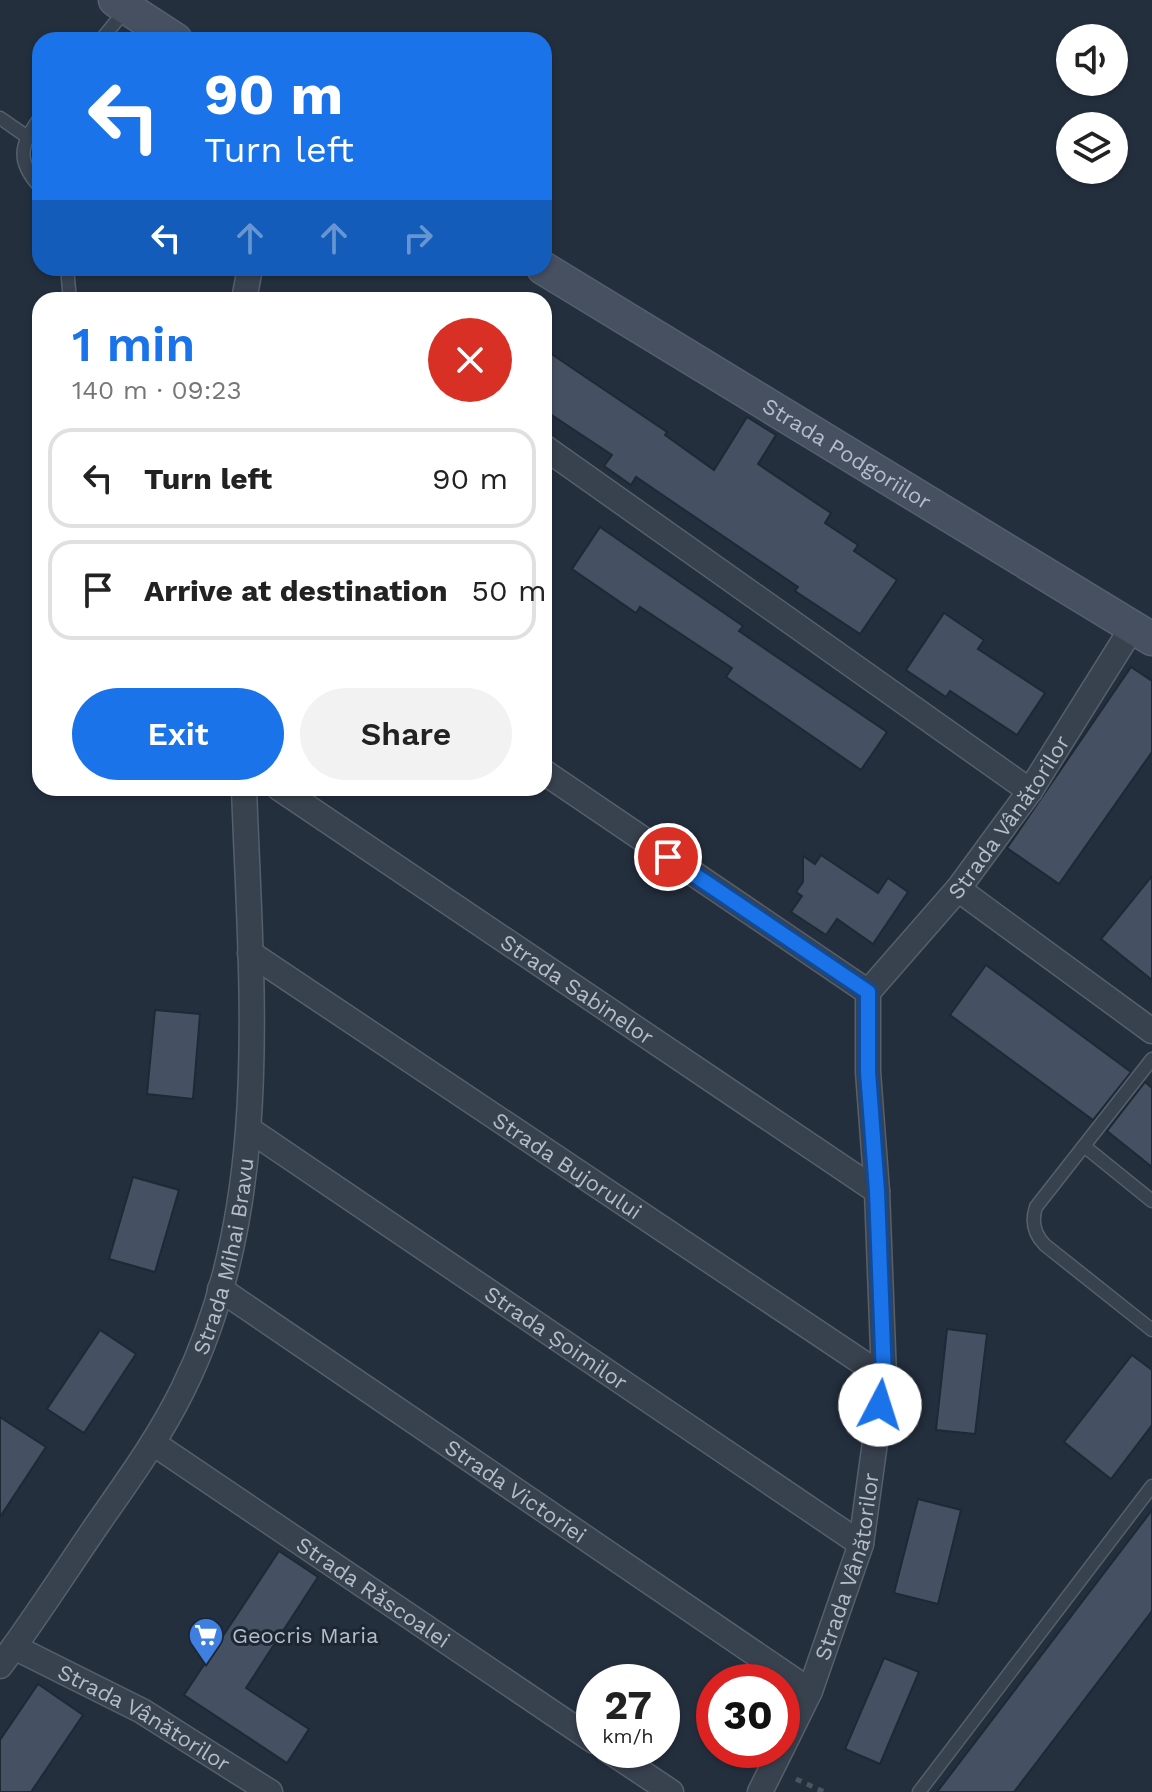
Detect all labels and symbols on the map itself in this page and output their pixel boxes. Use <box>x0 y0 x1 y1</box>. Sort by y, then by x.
street label: Strada Podgoriilor <box>758 393 935 514</box>
street label: Strada Vânătorilor <box>943 731 1075 904</box>
pin <box>634 823 702 891</box>
street label: Strada Sabinelor <box>496 929 658 1050</box>
street label: Strada Bujorului <box>488 1107 646 1224</box>
street label: Strada Mihai Bravu <box>188 1156 258 1358</box>
street label: Strada Șoimilor <box>480 1281 632 1395</box>
position arrow <box>838 1363 922 1447</box>
street label: Strada Victoriei <box>440 1434 591 1548</box>
street label: Strada Vânătorilor <box>810 1471 884 1664</box>
street label: Strada Răscoalei <box>292 1532 455 1653</box>
supermarket icon: Geocris Maria <box>187 1616 225 1666</box>
place label: Geocris Maria <box>232 1623 378 1648</box>
street label: Strada Vânătorilor <box>54 1659 235 1777</box>
speed limit sign: 30 <box>696 1664 800 1768</box>

